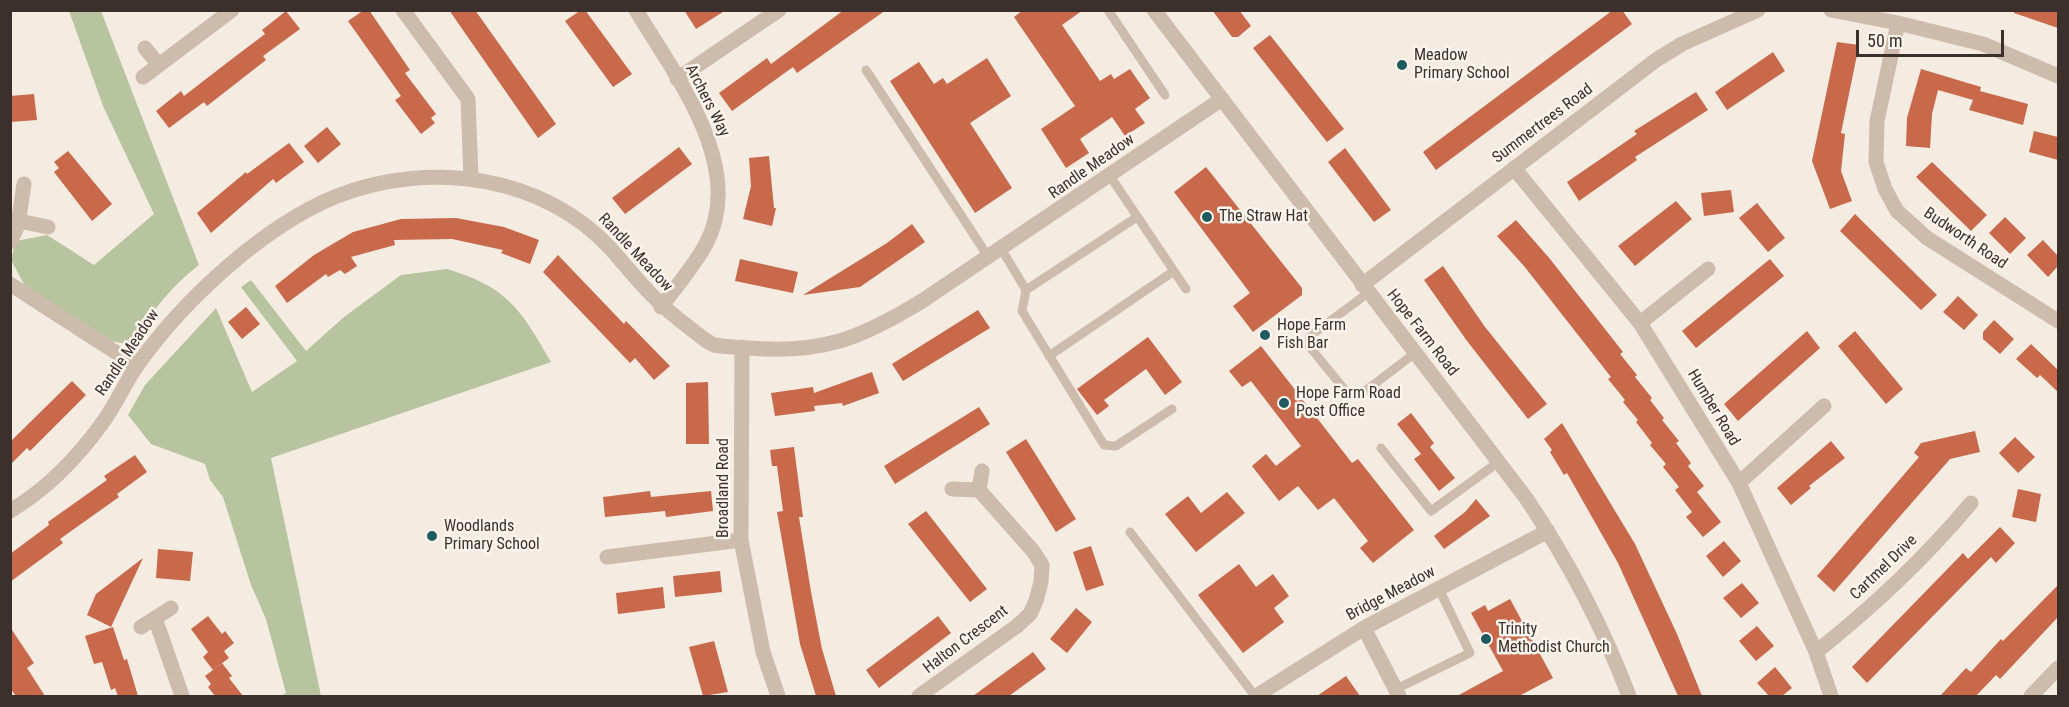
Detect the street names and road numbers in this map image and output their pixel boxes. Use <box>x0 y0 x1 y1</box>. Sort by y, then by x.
street label: Archers Way <box>681 62 733 140</box>
street label: Summertrees Road <box>1489 80 1597 168</box>
street label: Randle Meadow <box>1045 130 1139 204</box>
street label: Budworth Road <box>1920 204 2010 274</box>
street label: Randle Meadow <box>594 210 676 296</box>
street label: Hope Farm Road <box>1382 286 1462 380</box>
street label: Randle Meadow <box>92 306 164 400</box>
street label: Humber Road <box>1683 366 1743 450</box>
street label: Broadland Road <box>714 438 734 538</box>
street label: Cartmel Drive <box>1847 531 1921 605</box>
street label: Bridge Meadow <box>1343 563 1439 625</box>
street label: Halton Crescent <box>920 602 1012 678</box>

